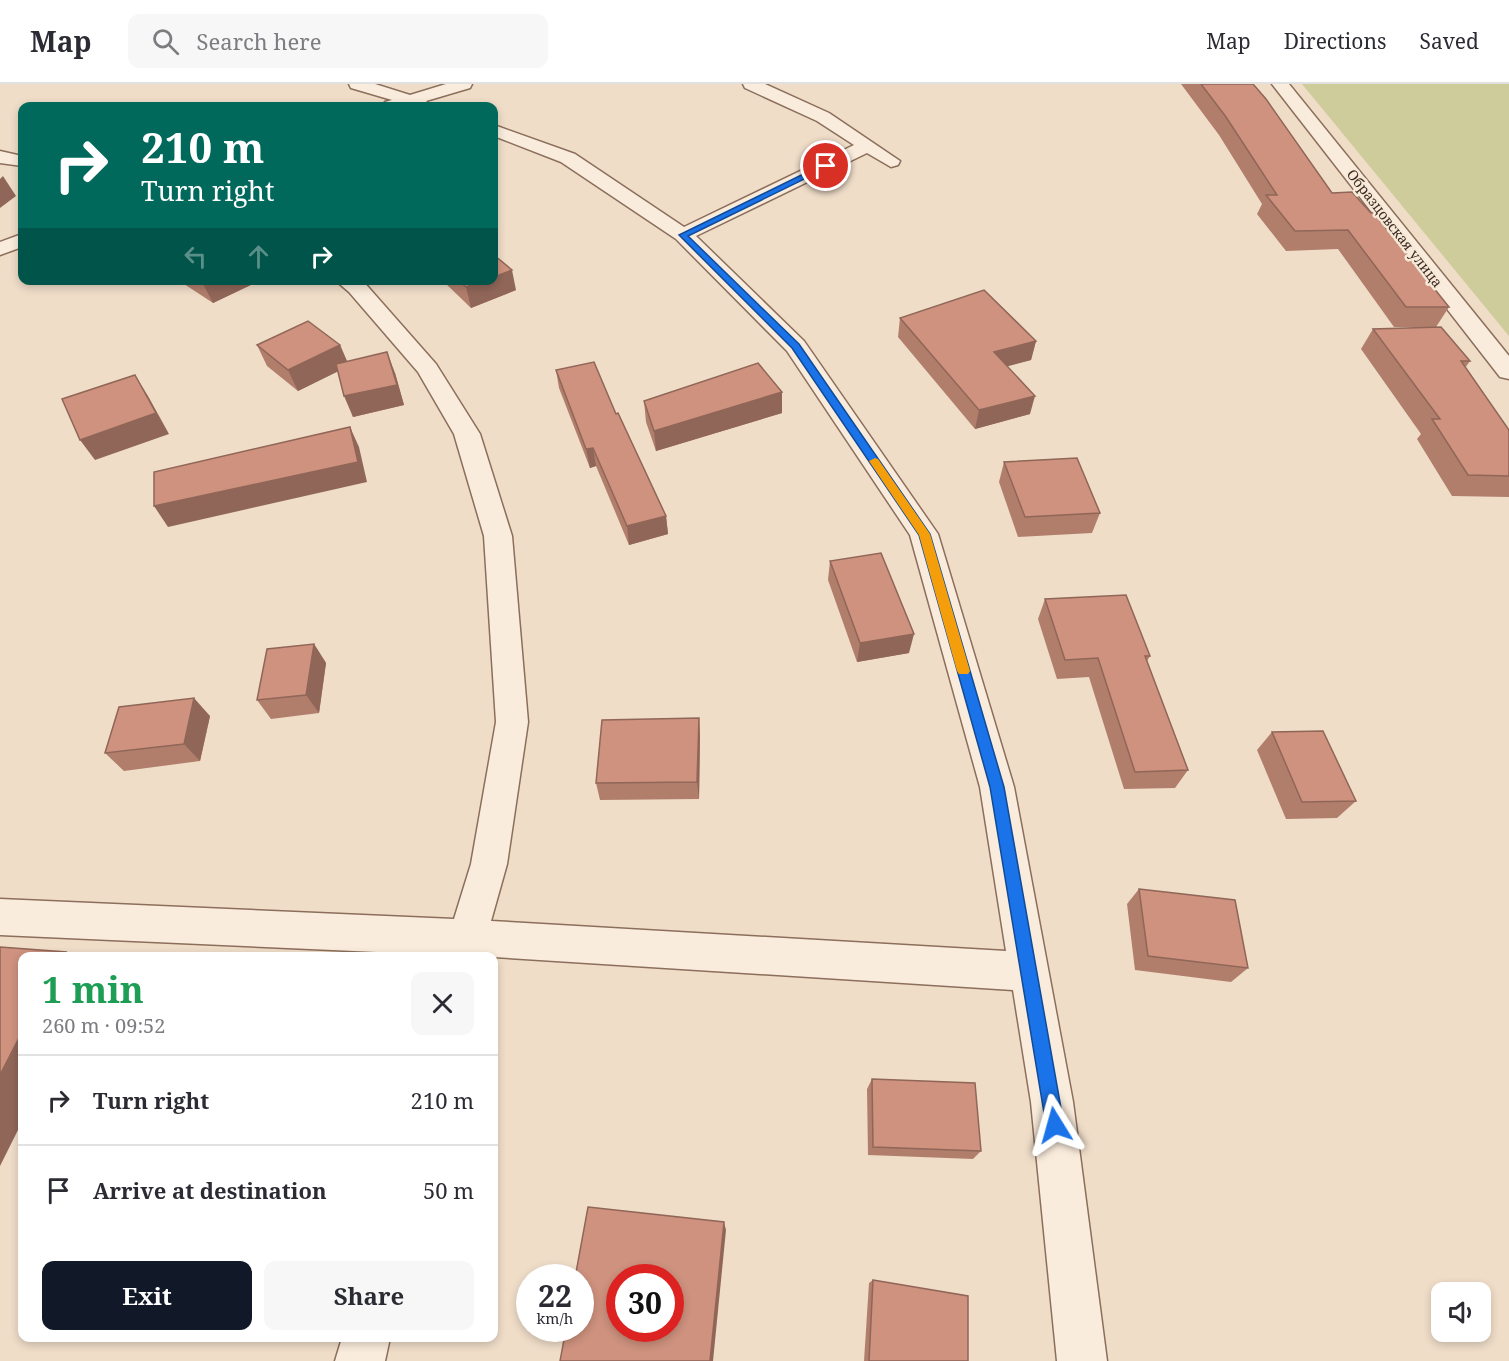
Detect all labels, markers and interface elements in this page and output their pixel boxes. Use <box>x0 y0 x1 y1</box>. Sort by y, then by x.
search box <box>128 14 548 68</box>
text: Map <box>30 22 92 60</box>
icon: search <box>149 25 182 58</box>
text: Search here <box>197 26 321 56</box>
text: Map <box>1206 27 1251 55</box>
text: Directions <box>1284 27 1386 55</box>
text: Saved <box>1419 27 1479 55</box>
text: 210 m <box>141 118 265 175</box>
icon: right <box>42 126 120 204</box>
pin <box>800 140 851 191</box>
icon: arrive <box>809 149 842 182</box>
street label: Образцовская улица <box>1343 165 1447 291</box>
text: Turn right <box>141 172 274 209</box>
icon: left <box>179 240 212 273</box>
icon: ahead <box>242 240 275 273</box>
icon: right <box>305 240 338 273</box>
text: 1 min <box>42 965 144 1014</box>
button: close <box>411 972 474 1035</box>
text: 260 m · 09:52 <box>42 1012 165 1039</box>
icon: right <box>42 1084 75 1117</box>
text: Turn right <box>93 1085 209 1115</box>
text: 210 m <box>411 1085 474 1115</box>
position arrow <box>1023 1093 1087 1157</box>
icon: arrive <box>42 1174 75 1207</box>
text: Arrive at destination <box>93 1175 327 1205</box>
text: 50 m <box>423 1175 474 1205</box>
button: Exit <box>42 1261 252 1330</box>
button: Share <box>264 1261 474 1330</box>
speed limit sign: 30 <box>606 1264 684 1342</box>
text: 22 <box>538 1275 572 1316</box>
map controls <box>1431 1282 1491 1342</box>
button: sound <box>1431 1282 1491 1342</box>
text: km/h <box>537 1308 573 1328</box>

